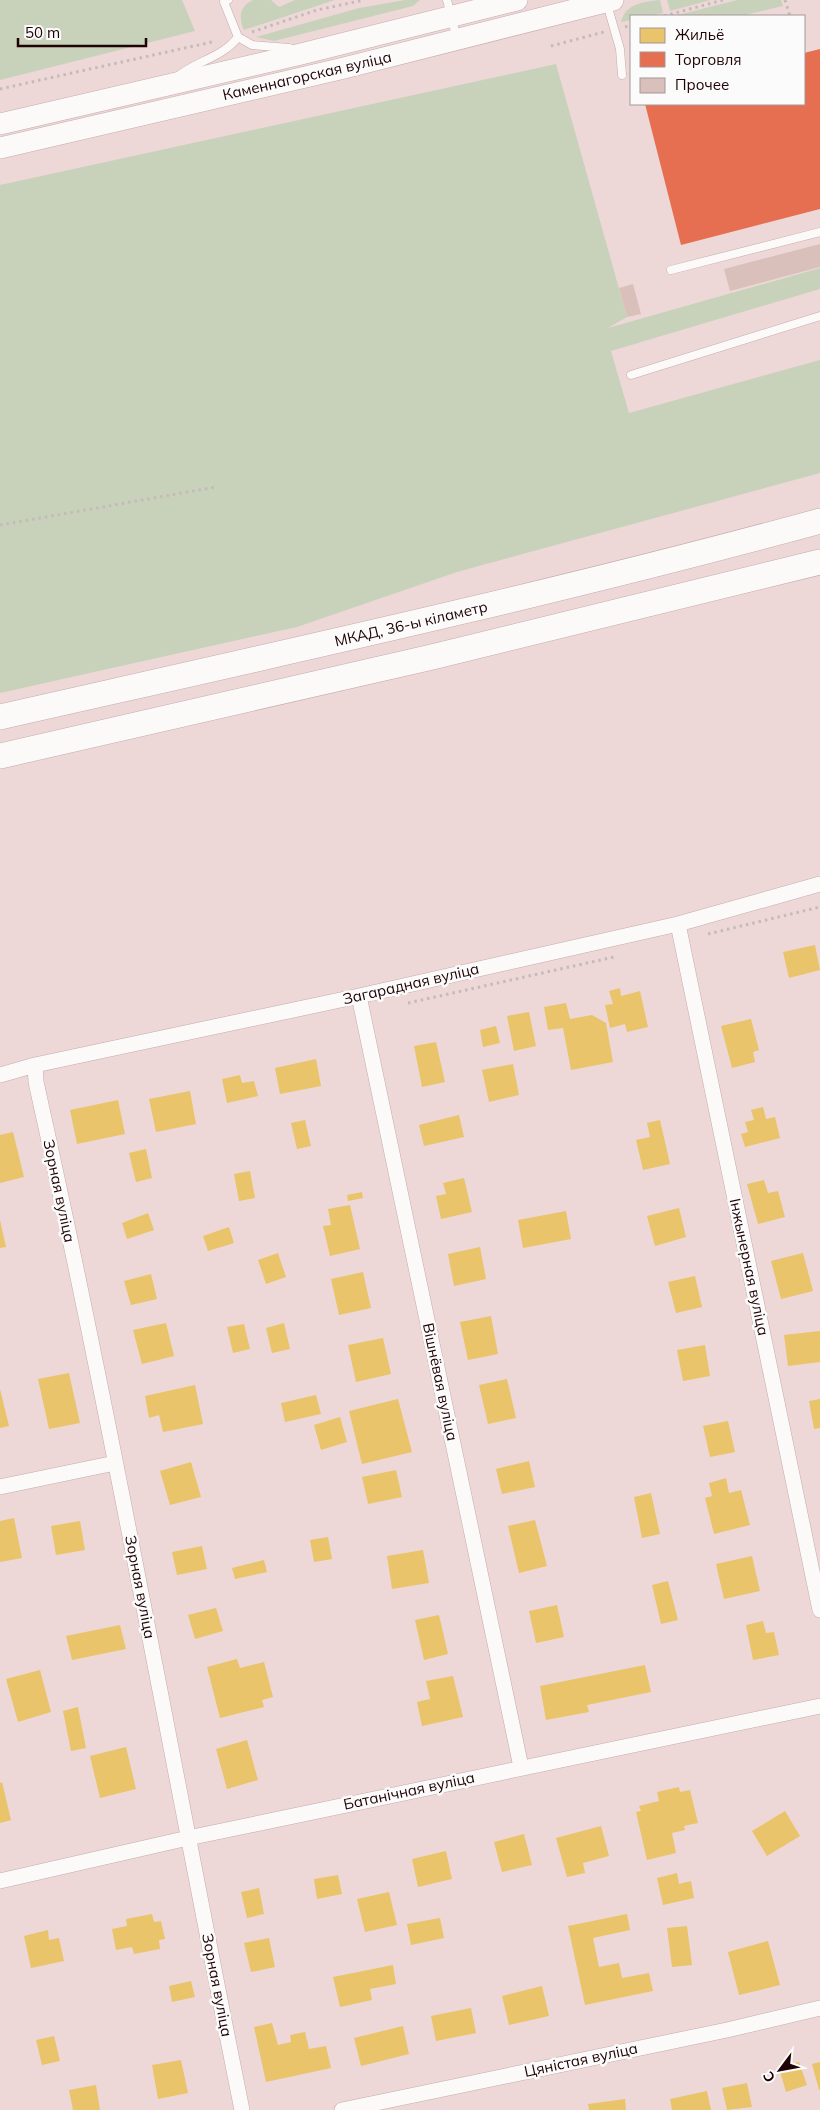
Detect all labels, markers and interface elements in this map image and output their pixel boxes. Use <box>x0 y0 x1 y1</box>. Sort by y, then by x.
scale bar <box>18 15 145 47</box>
legend <box>630 15 805 105</box>
text: 50 m <box>25 23 60 42</box>
text: Жильё <box>675 25 724 44</box>
street label: Каменнагорская вуліца <box>221 47 393 104</box>
text: Торговля <box>675 50 742 69</box>
text: Прочее <box>675 75 729 94</box>
street label: МКАД, 36-ы кіламетр <box>333 597 489 650</box>
street label: Загарадная вуліца <box>341 959 481 1008</box>
street label: Зорная вуліца <box>39 1138 80 1244</box>
street label: Інжынерная вуліца <box>726 1197 773 1337</box>
street label: Вішнёвая вуліца <box>419 1321 462 1443</box>
street label: Зорная вуліца <box>121 1534 160 1640</box>
street label: Батанічная вуліца <box>342 1767 476 1814</box>
street label: Зорная вуліца <box>198 1932 237 2038</box>
street label: Цяністая вуліца <box>522 2038 639 2081</box>
north arrow <box>755 2045 805 2095</box>
text: С <box>759 2068 779 2086</box>

